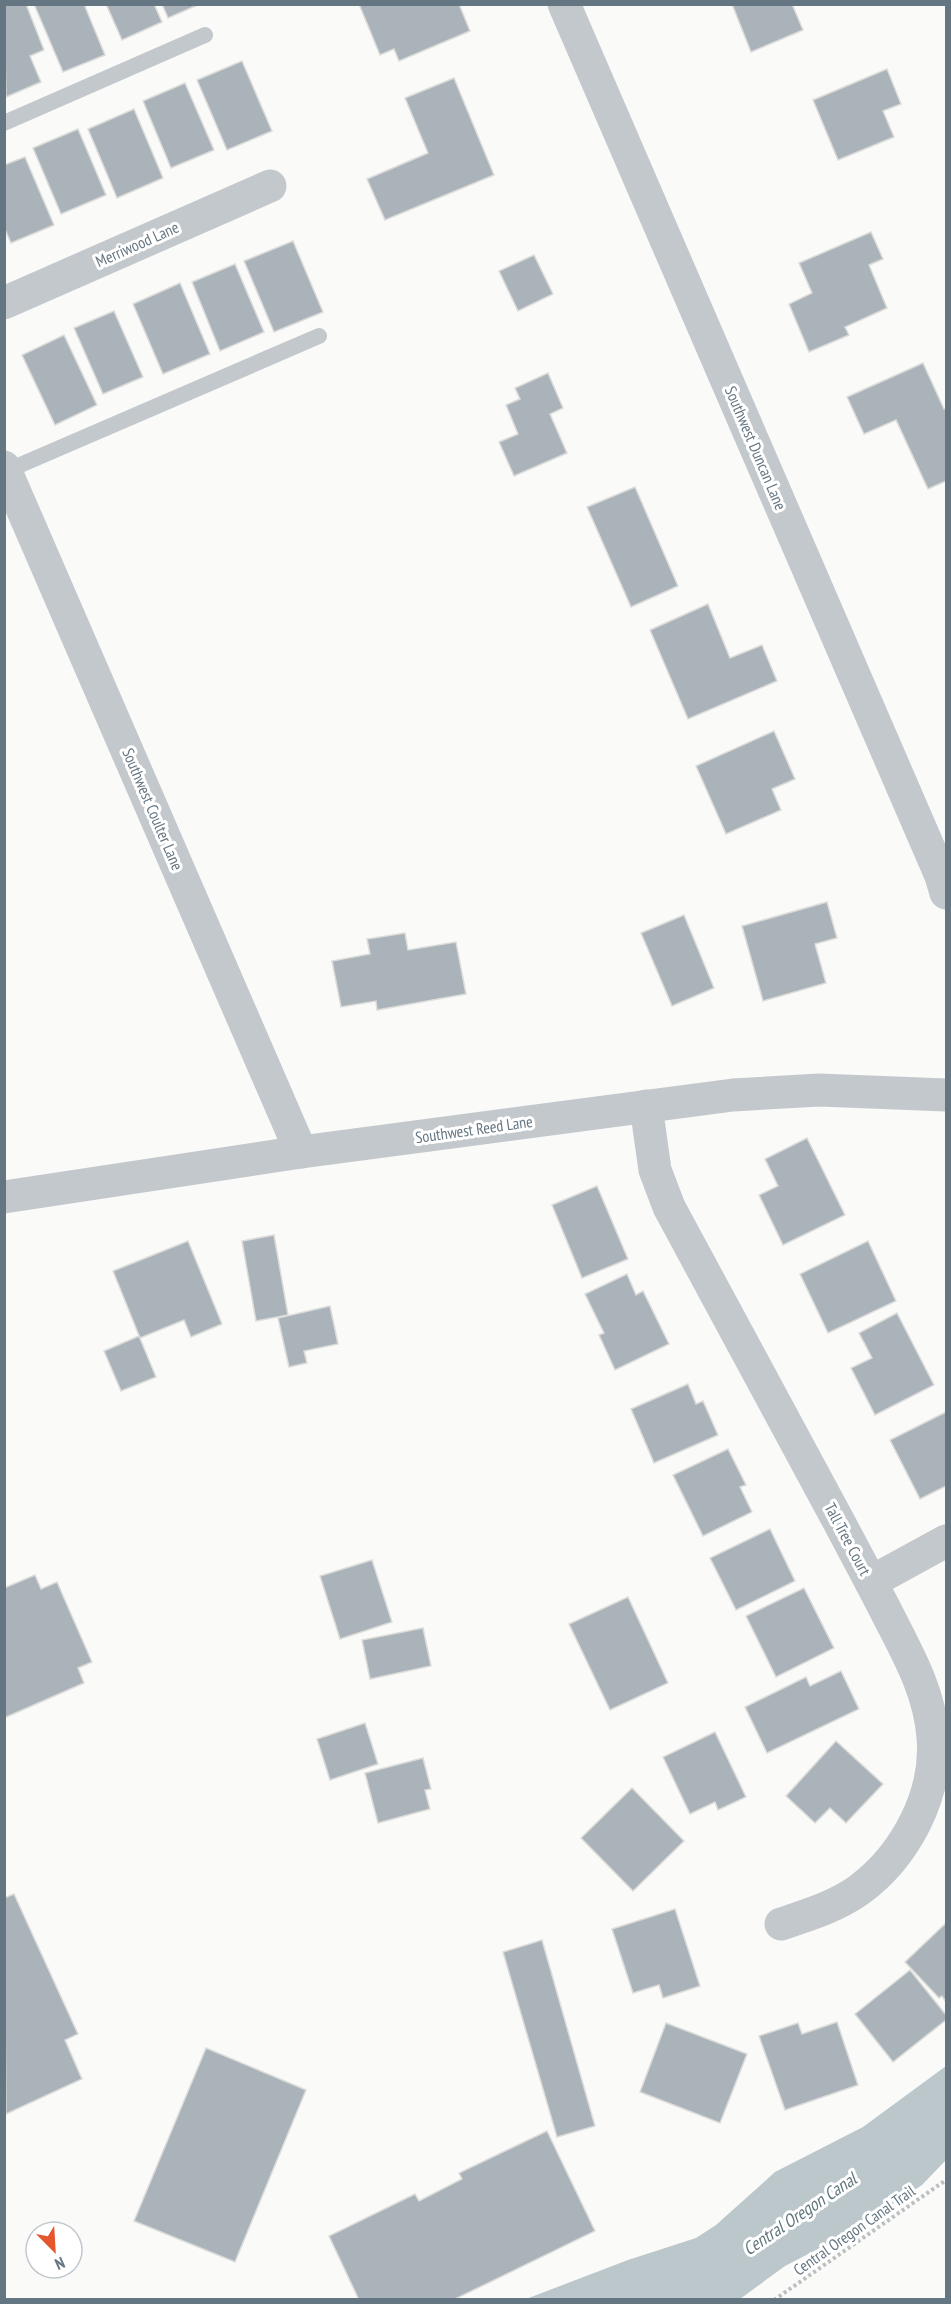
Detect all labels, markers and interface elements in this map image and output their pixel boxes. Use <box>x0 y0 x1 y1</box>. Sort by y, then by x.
street label: Merriwood Lane <box>92 217 182 271</box>
street label: Southwest Duncan Lane <box>721 383 791 513</box>
street label: Southwest Coulter Lane <box>118 745 188 873</box>
street label: Southwest Reed Lane <box>414 1111 534 1147</box>
street label: Tall Tree Court <box>821 1499 876 1579</box>
water label: Central Oregon Canal <box>739 2166 862 2260</box>
street label: Central Oregon Canal Trail <box>789 2180 919 2280</box>
north arrow <box>24 2220 84 2280</box>
text: N <box>52 2253 68 2275</box>

